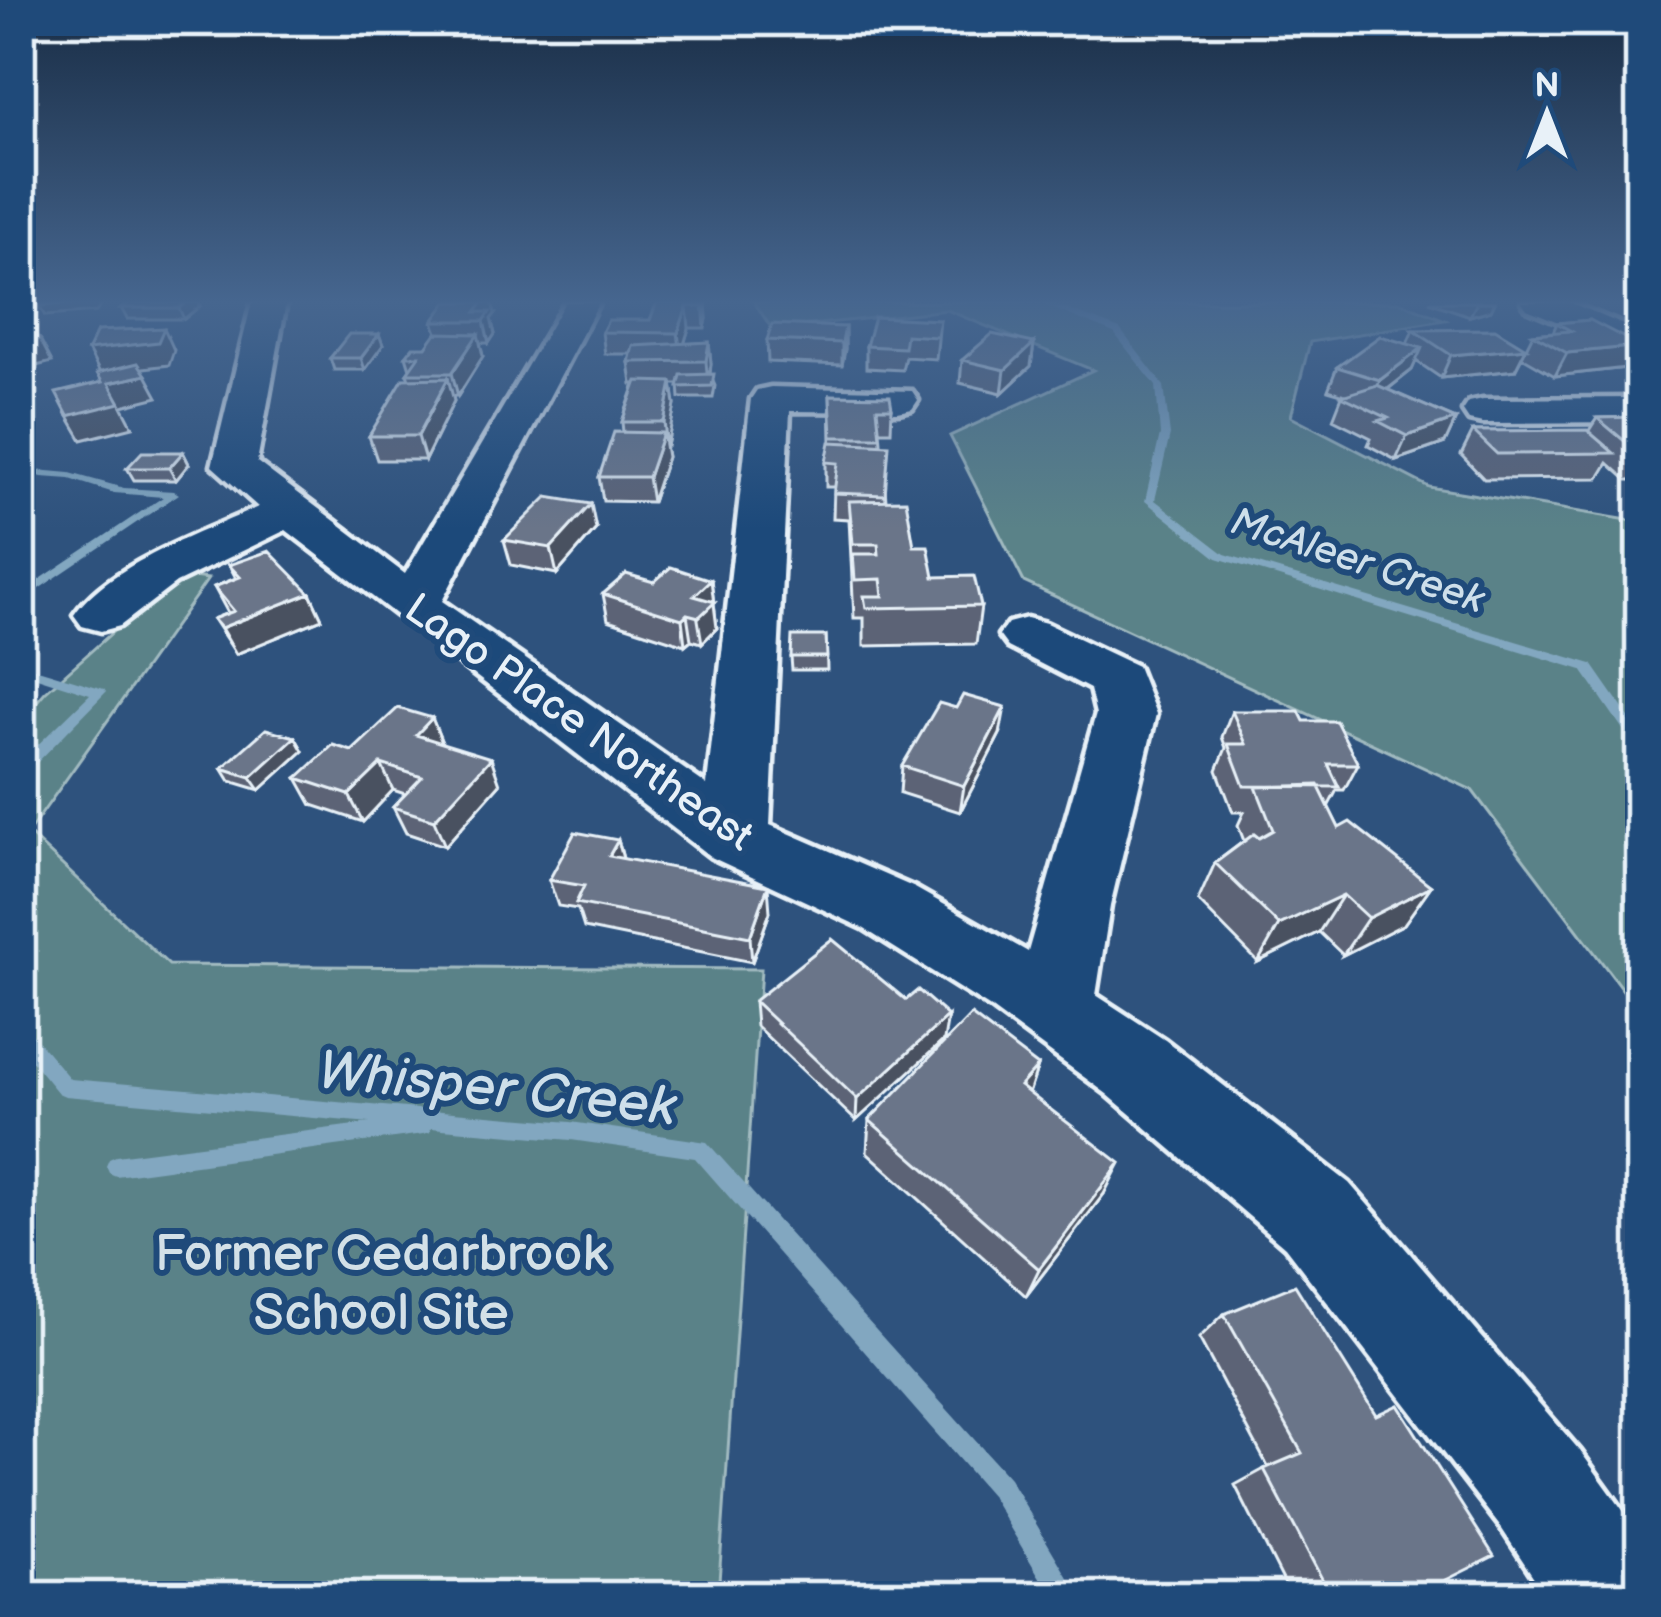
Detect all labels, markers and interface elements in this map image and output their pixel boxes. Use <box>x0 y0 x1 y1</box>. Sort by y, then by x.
north arrow <box>1487 54 1607 174</box>
text: N <box>1535 66 1559 106</box>
water label: McAleer Creek <box>1225 498 1490 625</box>
street label: Lago Place Northeast <box>395 584 763 863</box>
water label: Whisper Creek <box>315 1038 680 1141</box>
park label: Former Cedarbrook School Site <box>155 1224 608 1344</box>

